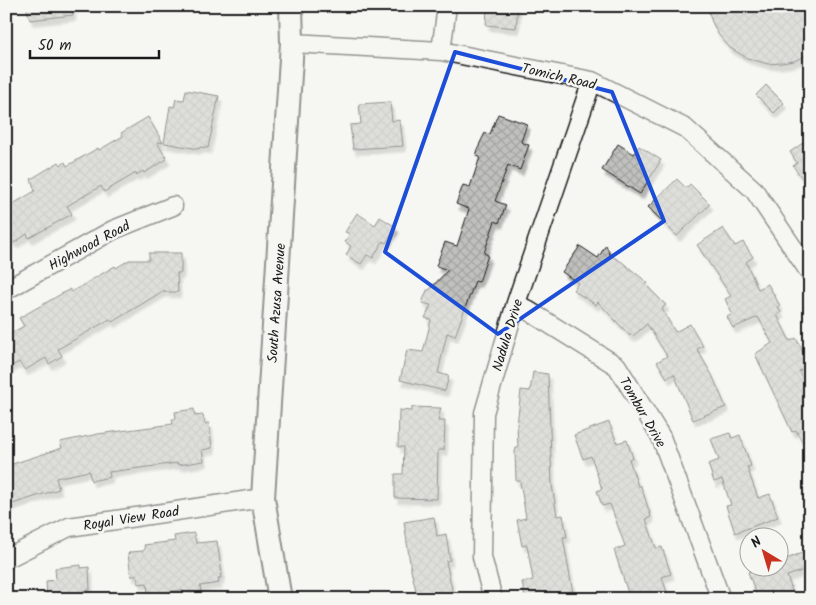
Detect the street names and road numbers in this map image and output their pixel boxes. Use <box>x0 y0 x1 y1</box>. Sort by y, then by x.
street label: Tomich Road <box>519 58 599 96</box>
street label: Highwood Road <box>45 215 135 277</box>
street label: South Azusa Avenue <box>262 242 292 364</box>
street label: Nadula Drive <box>487 296 530 374</box>
street label: Tombur Drive <box>613 373 672 453</box>
street label: Royal View Road <box>82 500 182 537</box>

